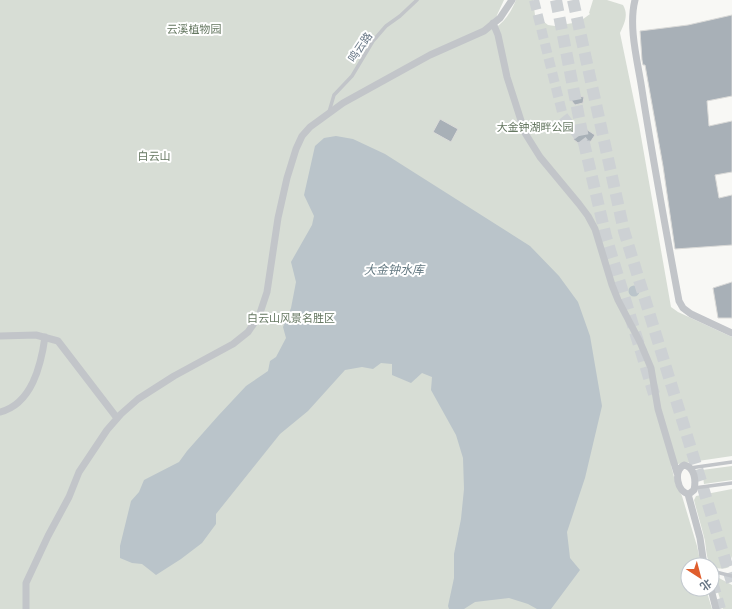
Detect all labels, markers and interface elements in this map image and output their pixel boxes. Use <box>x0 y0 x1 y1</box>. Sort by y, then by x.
park label: 云溪植物园 <box>167 23 222 36</box>
street label: 鸣云路 <box>346 30 375 65</box>
park label: 大金钟湖畔公园 <box>497 121 574 134</box>
park label: 白云山 <box>138 150 171 163</box>
water label: 大金钟水库 <box>364 263 426 277</box>
park label: 白云山风景名胜区 <box>247 312 335 325</box>
north arrow <box>680 557 720 597</box>
text: 北 <box>697 576 714 593</box>

